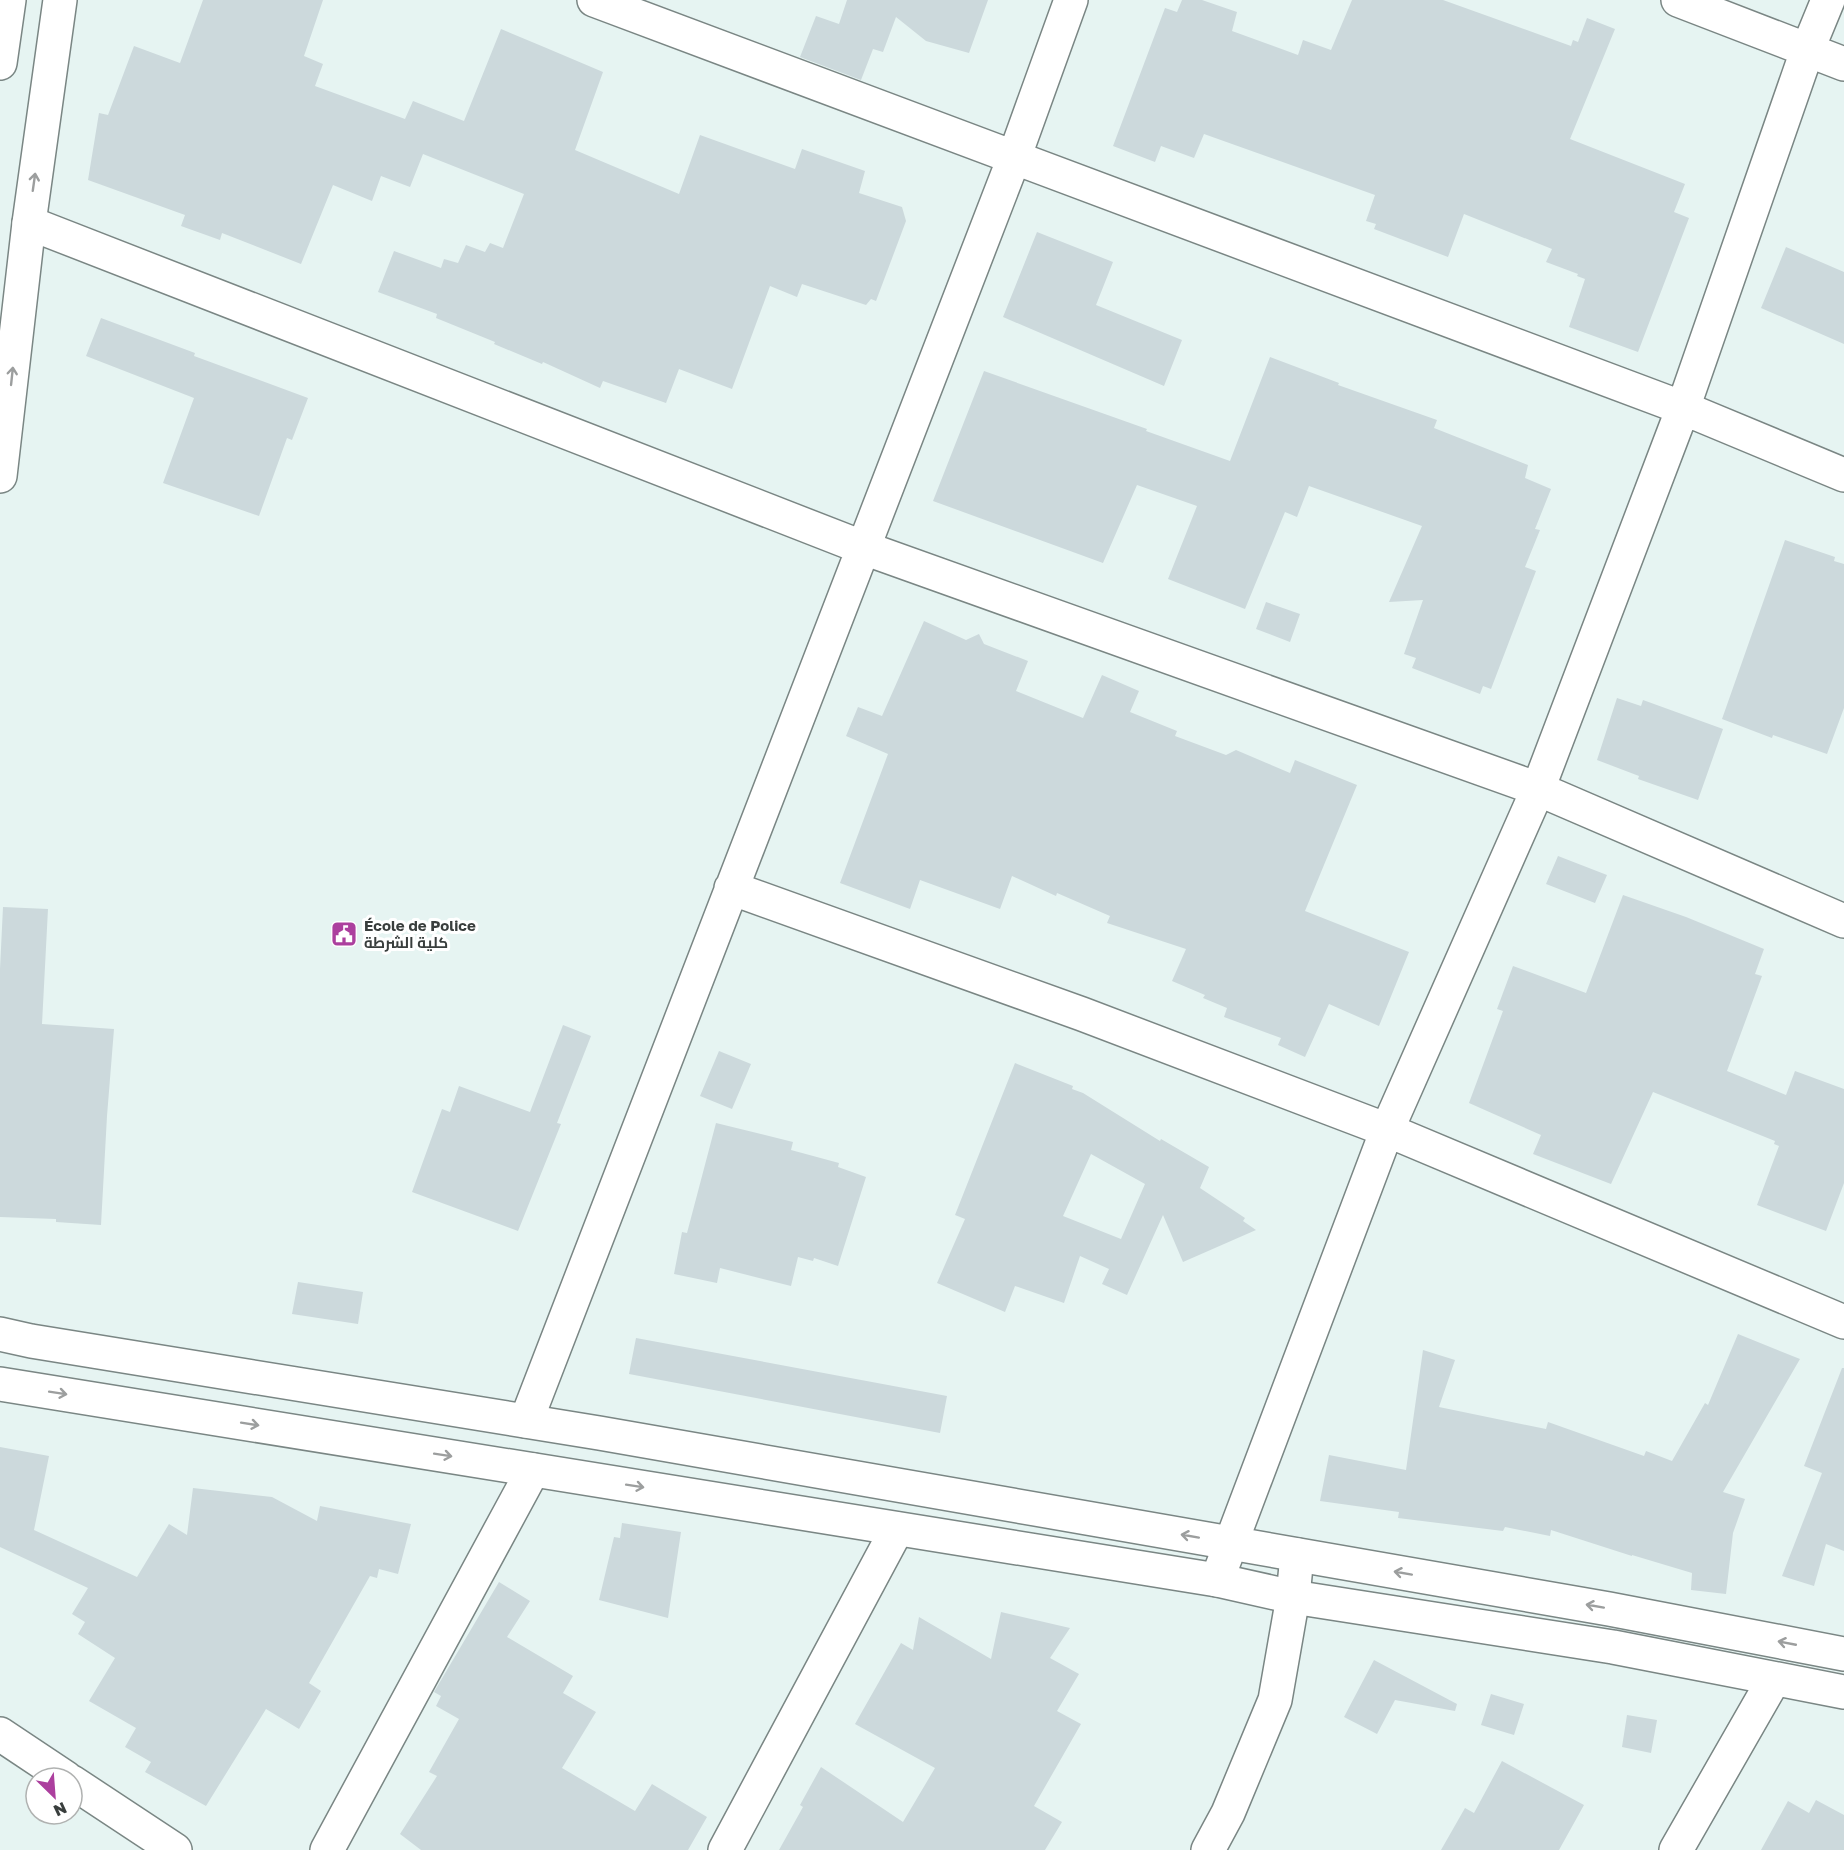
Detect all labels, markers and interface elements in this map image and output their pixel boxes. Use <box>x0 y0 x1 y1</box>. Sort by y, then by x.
one-way arrow <box>29 173 40 193</box>
one-way arrow <box>7 367 18 386</box>
place label: École de Police كلية الشرطة <box>364 916 476 952</box>
public building icon: École de Police كلية الشرطة <box>329 919 359 949</box>
one-way arrow <box>47 1388 67 1399</box>
one-way arrow <box>240 1419 260 1430</box>
one-way arrow <box>432 1450 452 1461</box>
one-way arrow <box>625 1481 645 1492</box>
one-way arrow <box>1181 1530 1200 1541</box>
one-way arrow <box>1393 1567 1413 1578</box>
one-way arrow <box>1586 1601 1605 1612</box>
one-way arrow <box>1777 1637 1797 1648</box>
north arrow <box>24 1766 84 1826</box>
text: N <box>51 1798 70 1821</box>

